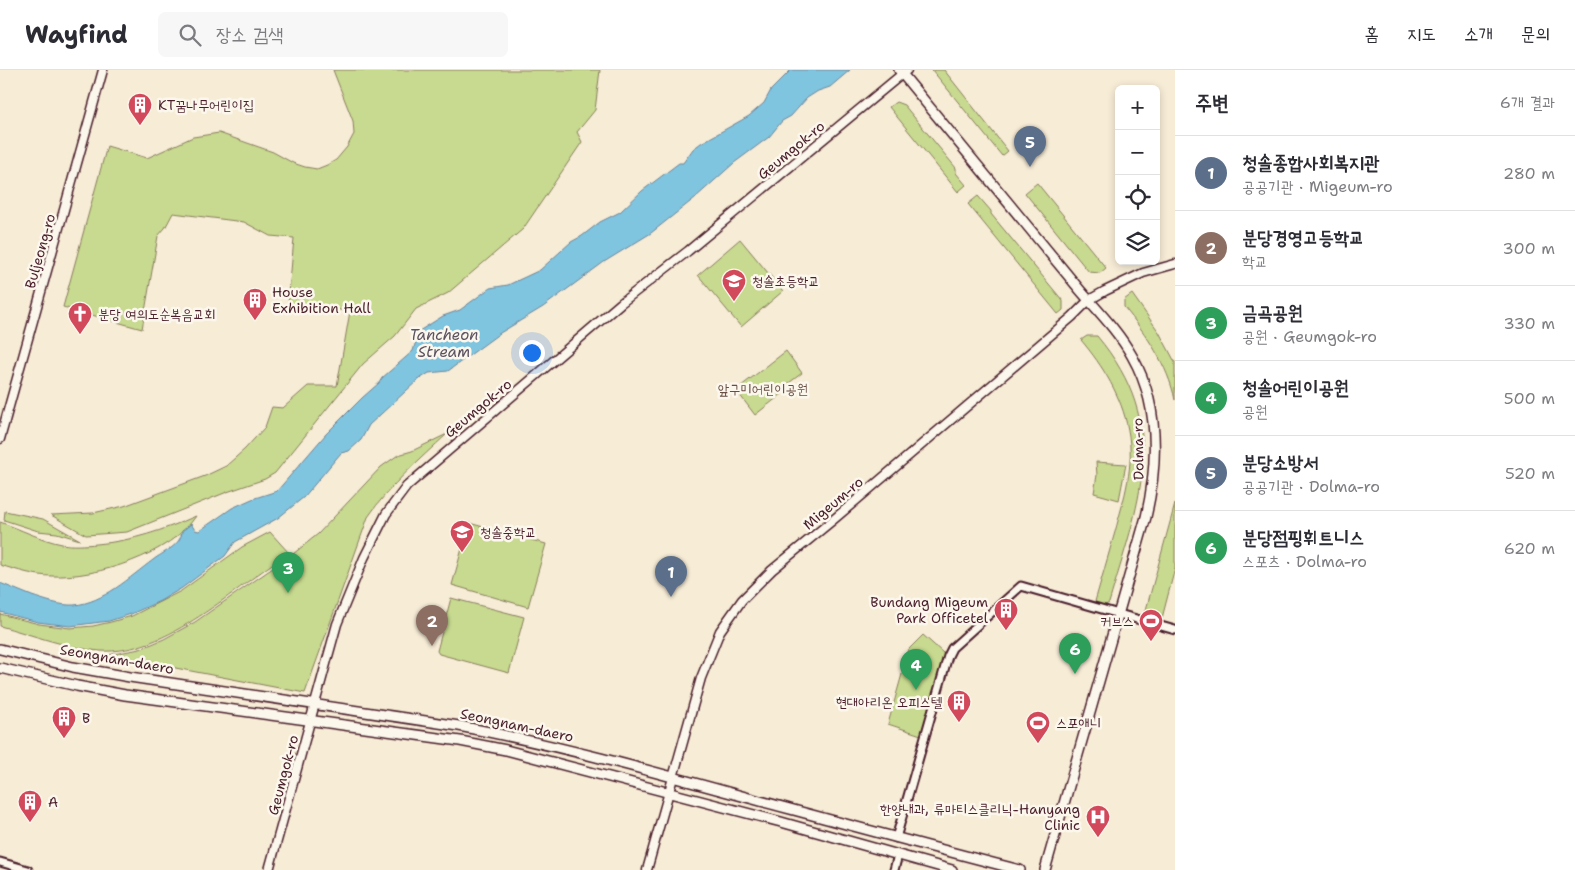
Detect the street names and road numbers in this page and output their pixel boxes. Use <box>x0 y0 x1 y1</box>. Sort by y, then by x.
street label: Geumgok-ro <box>754 117 828 183</box>
street label: Buljeong-ro <box>21 211 59 291</box>
street label: Geumgok-ro <box>441 375 515 441</box>
street label: Dolma-ro <box>1128 418 1148 480</box>
street label: Migeum-ro <box>799 473 867 533</box>
street label: Seongnam-daero <box>59 640 175 678</box>
street label: Seongnam-daero <box>459 704 575 746</box>
street label: Geumgok-ro <box>264 733 302 817</box>

